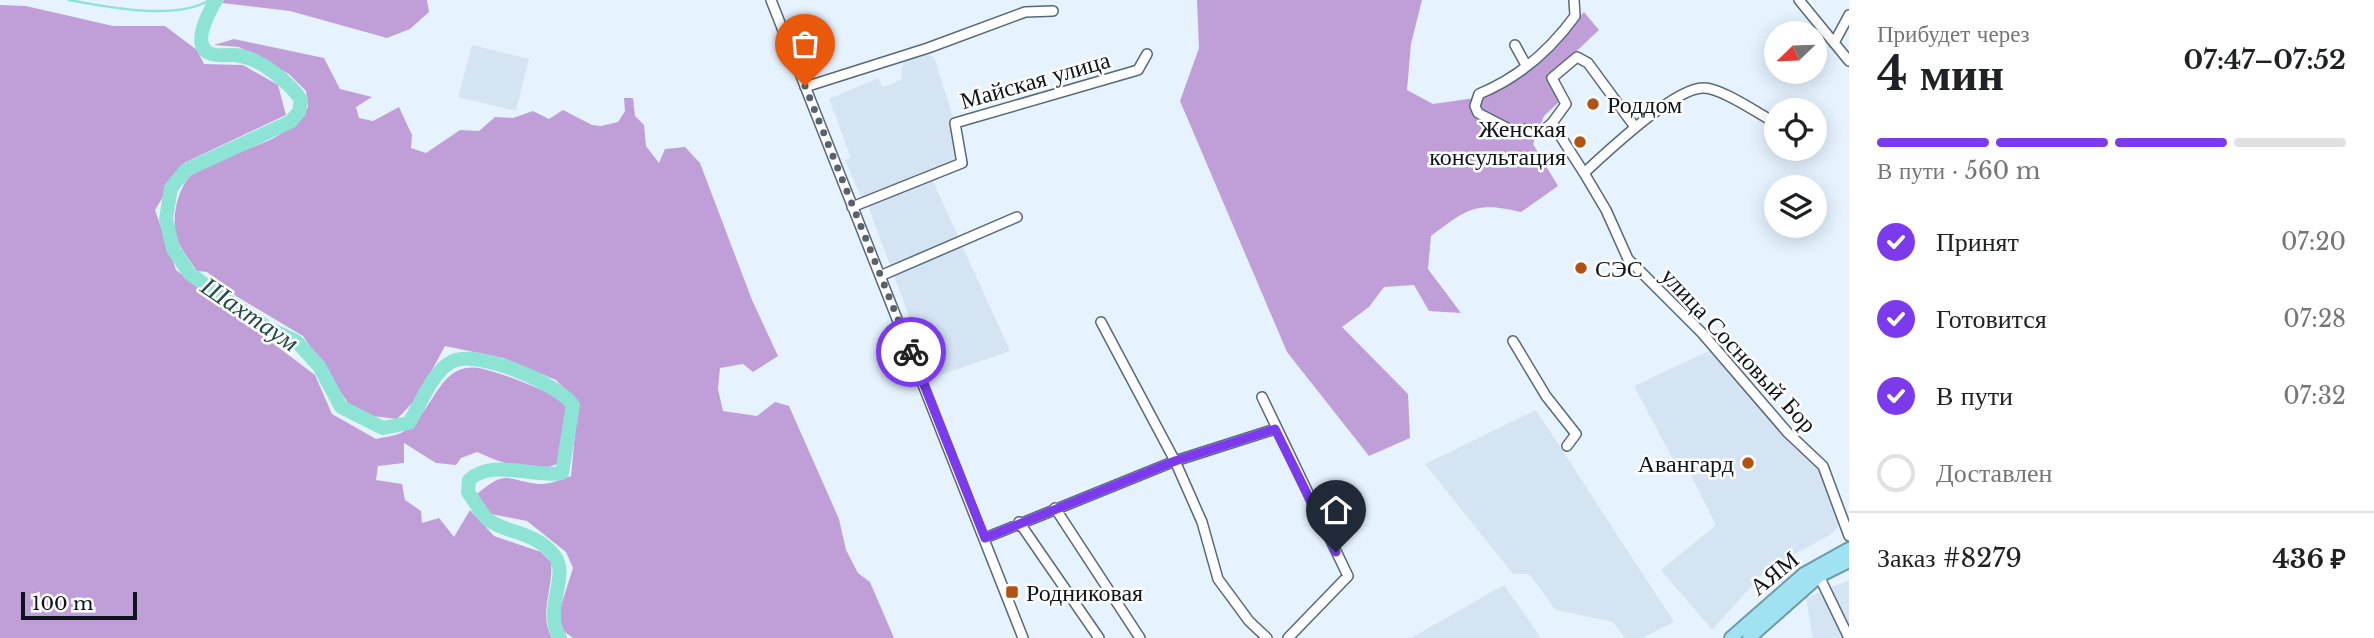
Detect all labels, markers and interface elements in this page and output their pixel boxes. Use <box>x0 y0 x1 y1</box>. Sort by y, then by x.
pin <box>775 14 835 86</box>
text: Прибудет через <box>1877 20 2030 48</box>
north arrow <box>1764 21 1827 84</box>
map controls <box>1764 21 1827 238</box>
icon: bag <box>786 25 824 63</box>
text: 07:47–07:52 <box>2184 44 2346 76</box>
street label: Майская улица <box>957 45 1114 115</box>
text: 4 мин <box>1877 45 2004 102</box>
place label: Роддом <box>1607 90 1682 119</box>
marker: Роддом <box>1585 96 1601 112</box>
button: locate <box>1764 98 1827 161</box>
place label: Женская консультация <box>1429 114 1566 171</box>
marker: Женская консультация <box>1572 134 1588 150</box>
text: В пути · 560 m <box>1877 157 2040 185</box>
button: layers <box>1764 175 1827 238</box>
icon: check <box>1877 223 1915 261</box>
text: Принят <box>1936 226 2019 258</box>
text: 07:20 <box>2281 228 2346 256</box>
place label: СЭС <box>1595 254 1643 283</box>
marker: СЭС <box>1573 260 1589 276</box>
street label: улица Сосновый Бор <box>1655 261 1823 439</box>
water label: Шахтаум <box>194 269 305 358</box>
icon: check <box>1877 300 1915 338</box>
text: Готовится <box>1936 303 2047 335</box>
text: 07:28 <box>2283 305 2346 333</box>
courier <box>876 317 946 387</box>
icon: bike <box>892 333 930 371</box>
icon: check <box>1877 377 1915 415</box>
text: В пути <box>1936 380 2013 412</box>
text: 07:32 <box>2283 382 2346 410</box>
place label: Авангард <box>1638 449 1734 478</box>
marker: Авангард <box>1740 455 1756 471</box>
text: Доставлен <box>1936 457 2053 489</box>
pin <box>1306 480 1366 552</box>
icon: home <box>1317 491 1355 529</box>
text: Заказ #8279 <box>1877 542 2022 574</box>
text: 436 ₽ <box>2273 543 2346 575</box>
street label: АЯМ <box>1744 545 1804 601</box>
place label: Родниковая <box>1026 578 1143 607</box>
marker: Родниковая <box>1004 584 1020 600</box>
scale bar <box>21 589 136 621</box>
text: 100 m <box>32 592 93 615</box>

